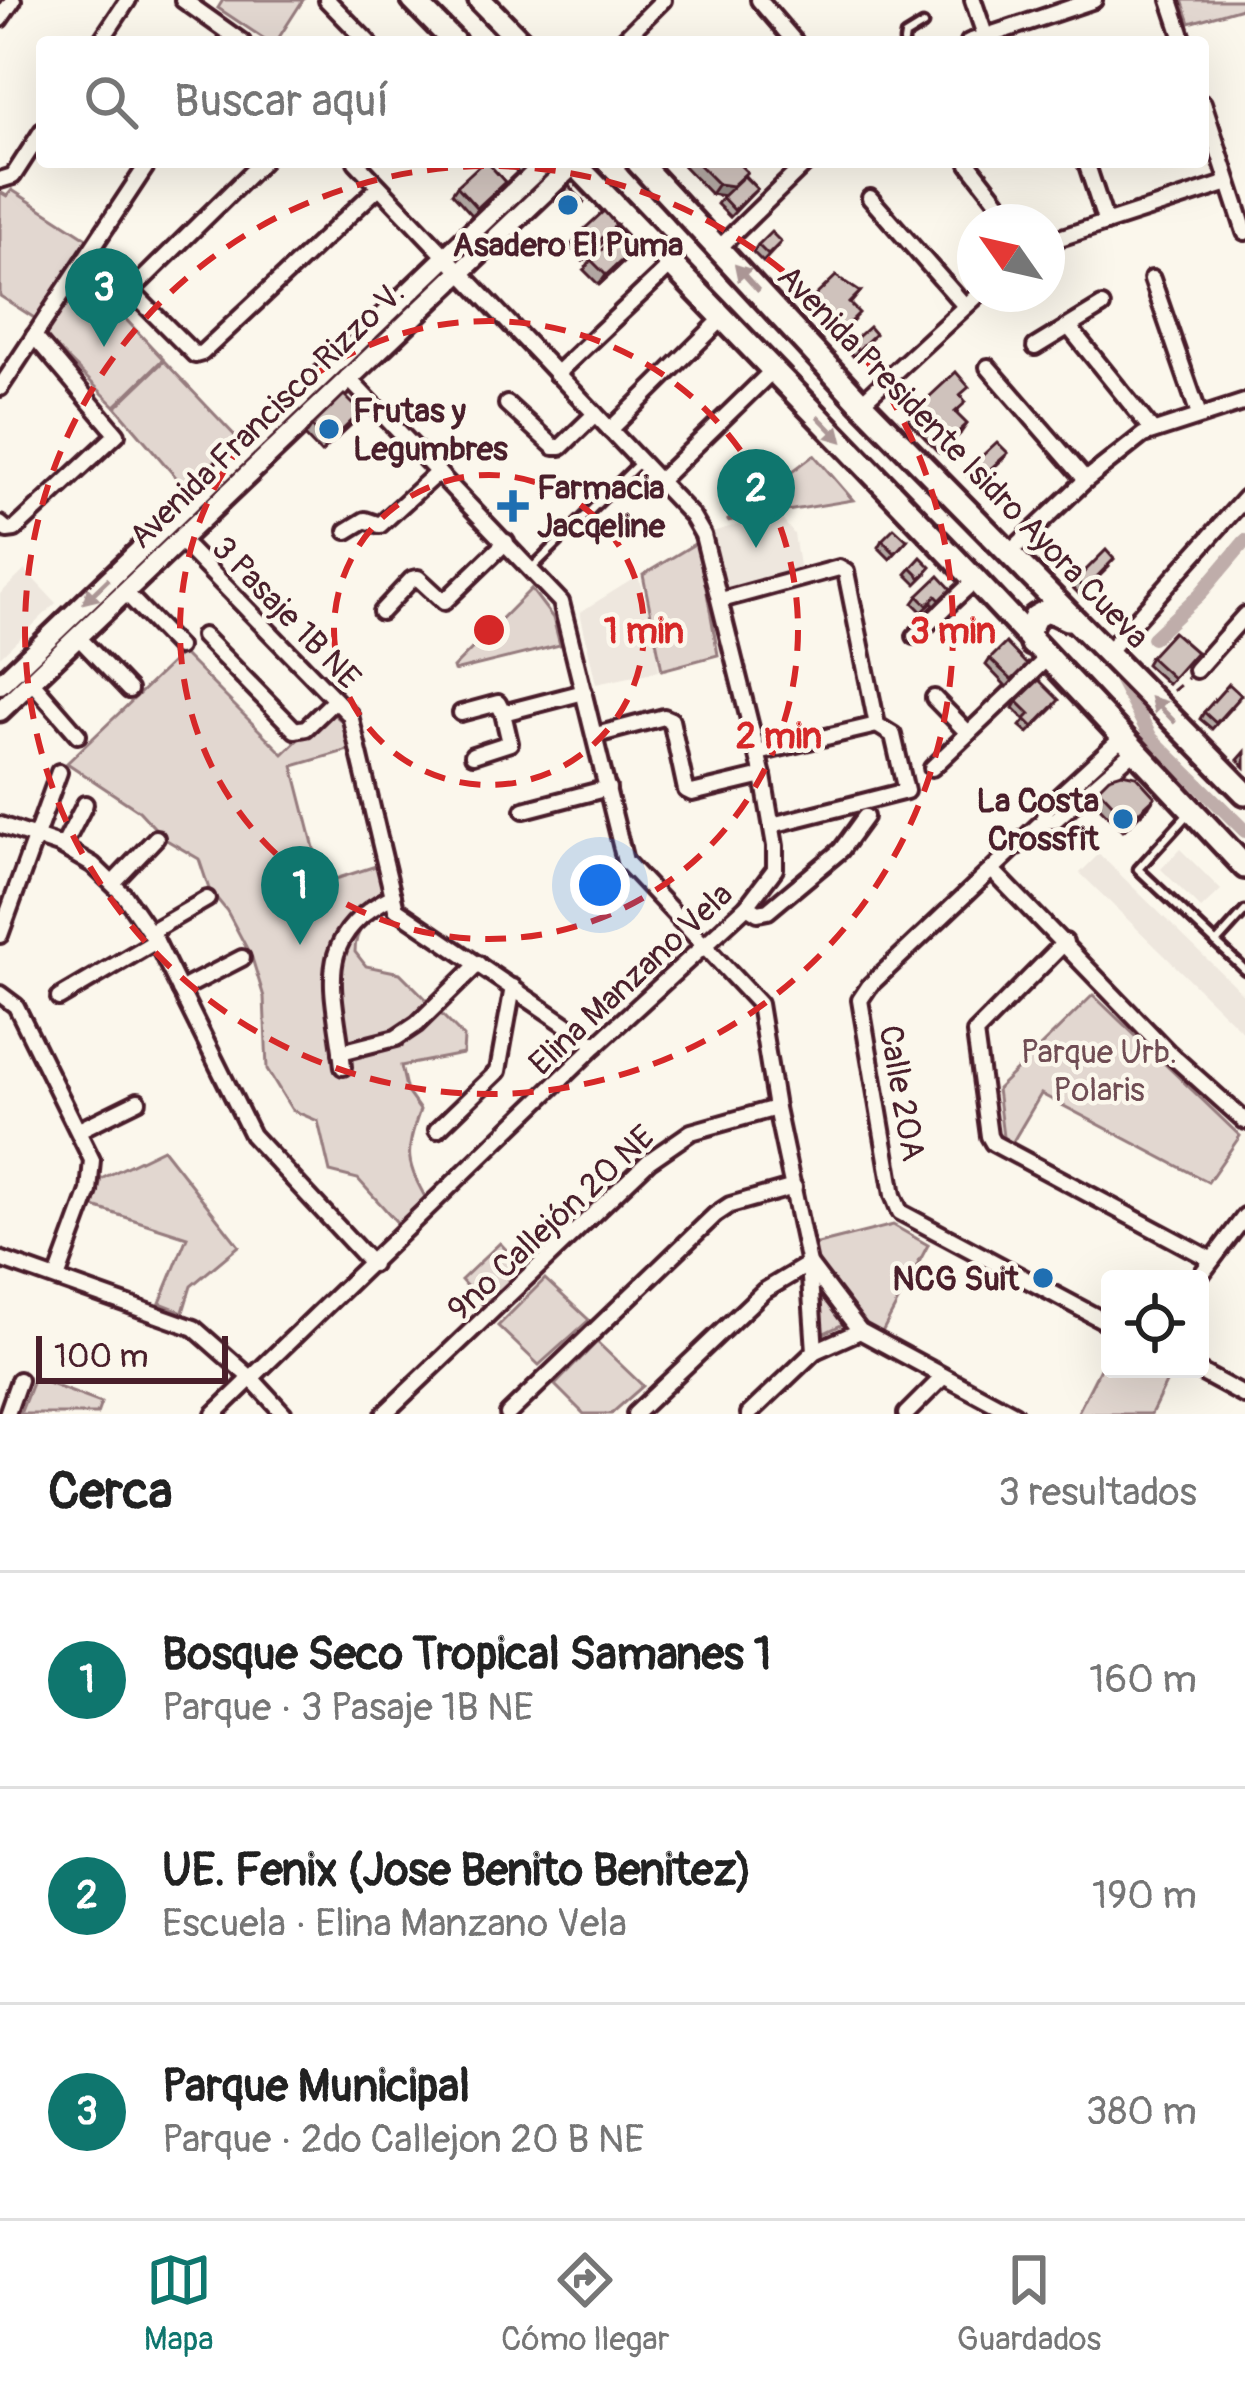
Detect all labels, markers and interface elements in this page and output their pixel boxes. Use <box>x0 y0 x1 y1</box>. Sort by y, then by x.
search box <box>36 36 1209 168</box>
icon: search <box>78 69 144 135</box>
text: Buscar aquí <box>174 74 389 130</box>
marker: Asadero El Puma <box>555 192 581 218</box>
north arrow <box>957 204 1065 312</box>
place label: Asadero El Puma <box>453 225 683 266</box>
pin: 3 <box>65 248 143 347</box>
street label: Avenida Presidente Isidro Ayora Cueva <box>768 257 1157 657</box>
one-way arrow <box>734 263 761 292</box>
street label: Avenida Francisco Rizzo V. <box>121 273 413 557</box>
place label: Frutas y Legumbres <box>353 391 508 470</box>
one-way arrow <box>816 414 844 443</box>
marker: Frutas y Legumbres <box>316 416 342 442</box>
pin: 2 <box>717 449 795 548</box>
place label: Farmacia Jacqeline <box>537 468 666 547</box>
marker: Farmacia Jacqeline <box>500 493 526 519</box>
street label: 3 Pasaje 1B NE <box>203 528 369 698</box>
one-way arrow <box>82 577 111 605</box>
centre of rings <box>468 609 510 651</box>
text: 1 min <box>604 609 684 654</box>
text: 3 min <box>910 609 996 654</box>
one-way arrow <box>1149 696 1177 724</box>
text: 2 min <box>736 714 822 759</box>
place label: La Costa Crossfit <box>976 781 1100 860</box>
marker: La Costa Crossfit <box>1110 806 1136 832</box>
pin: 1 <box>261 846 339 945</box>
your location <box>570 855 630 915</box>
street label: Elina Manzano Vela <box>521 874 741 1084</box>
street label: Calle 20A <box>869 1022 934 1164</box>
park label: Parque Urb. Polaris <box>1021 1032 1177 1111</box>
street label: 9no Callejón 20 NE <box>439 1117 663 1329</box>
place label: NCG Suit <box>892 1259 1020 1300</box>
marker: NCG Suit <box>1030 1265 1056 1291</box>
map controls <box>1101 1270 1209 1378</box>
button: locate <box>1101 1270 1209 1378</box>
scale bar <box>36 1330 228 1383</box>
text: 100 m <box>54 1336 148 1377</box>
text: Cerca <box>48 1460 172 1524</box>
text: 3 resultados <box>998 1468 1197 1517</box>
text: Bosque Seco Tropical Samanes 1 <box>162 1627 771 1683</box>
text: 1 <box>79 1655 95 1704</box>
text: 160 m <box>1089 1655 1197 1704</box>
text: Parque · 3 Pasaje 1B NE <box>162 1683 534 1732</box>
text: UE. Fenix (Jose Benito Benitez) <box>162 1843 752 1899</box>
text: 2 <box>76 1871 98 1920</box>
text: 190 m <box>1092 1871 1197 1920</box>
text: Escuela · Elina Manzano Vela <box>162 1899 627 1948</box>
text: Parque Municipal <box>162 2059 470 2115</box>
text: 3 <box>76 2087 98 2136</box>
text: 380 m <box>1086 2087 1197 2136</box>
text: Parque · 2do Callejon 20 B NE <box>162 2115 644 2164</box>
tab: Mapa <box>144 2247 214 2360</box>
tab: Cómo llegar <box>501 2247 669 2360</box>
tab: Guardados <box>957 2247 1101 2360</box>

